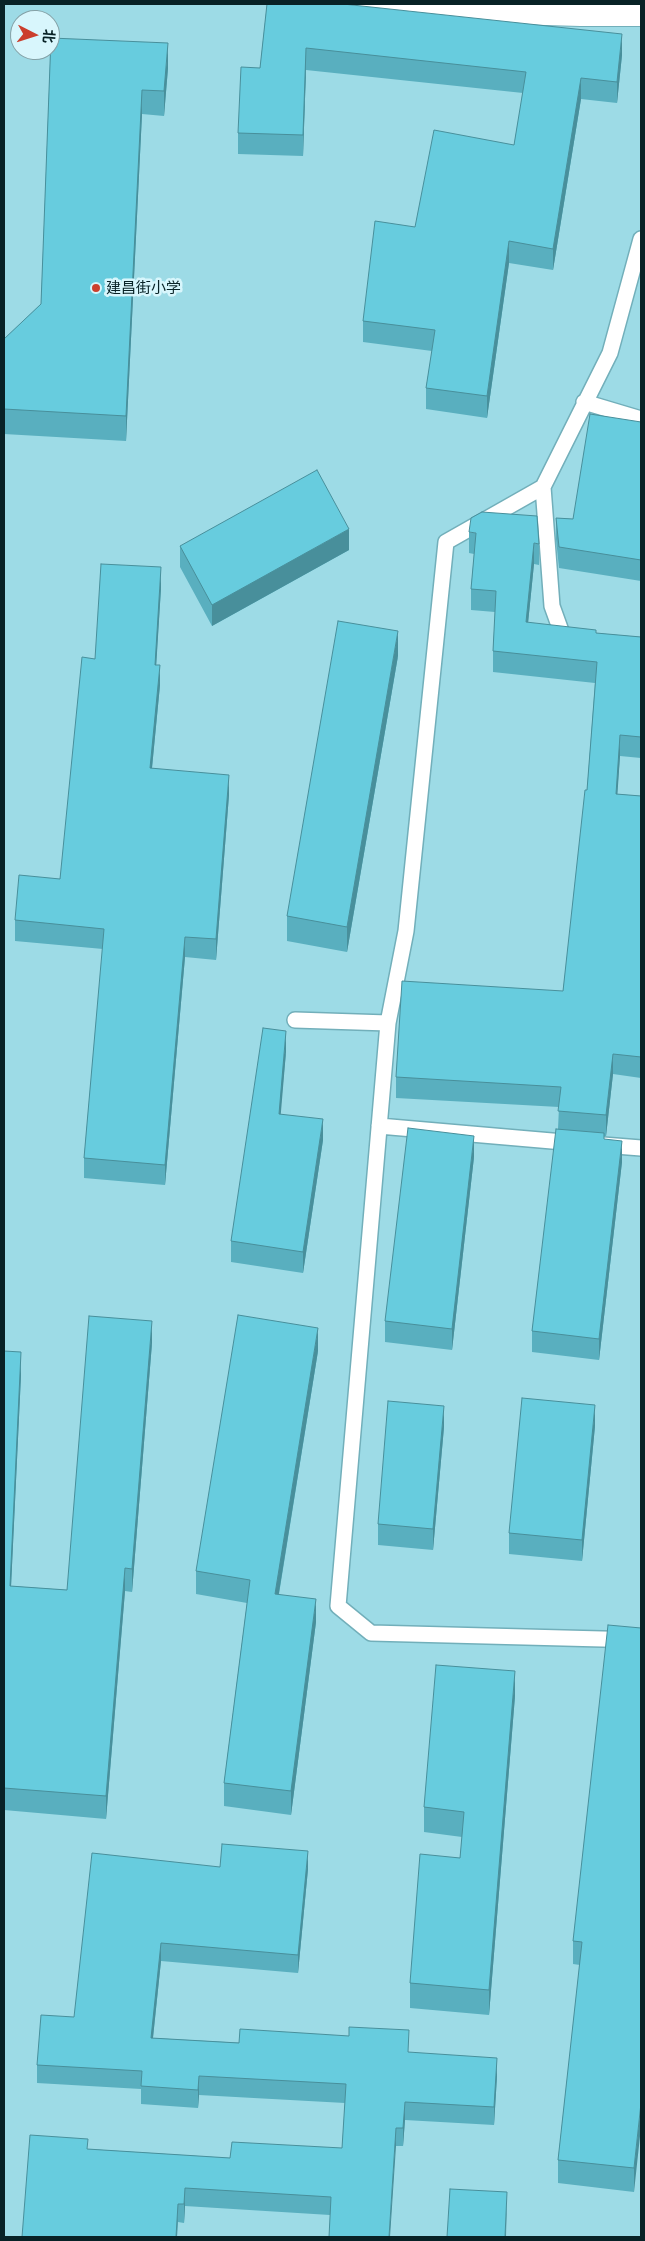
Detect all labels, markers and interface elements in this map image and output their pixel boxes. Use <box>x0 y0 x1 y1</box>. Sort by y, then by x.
north arrow <box>10 10 60 60</box>
text: 北 <box>39 28 59 44</box>
place label: 建昌街小学 <box>106 279 181 297</box>
marker: 建昌街小学 <box>90 282 102 294</box>

